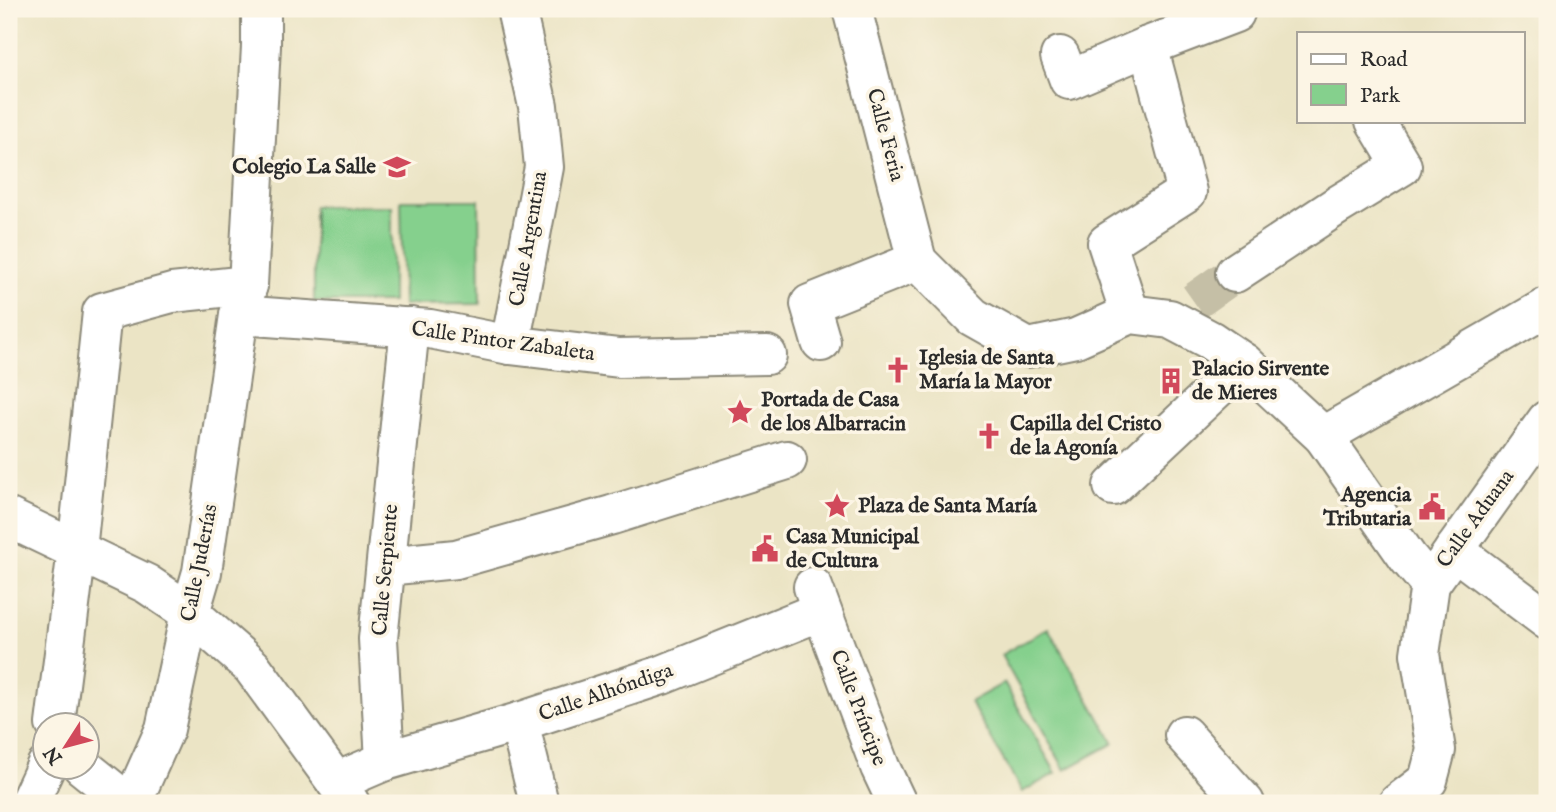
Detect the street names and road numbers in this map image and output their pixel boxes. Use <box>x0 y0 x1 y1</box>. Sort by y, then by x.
street label: Calle Feria <box>860 86 911 185</box>
street label: Calle Argentina <box>504 168 554 309</box>
street label: Calle Pintor Zabaleta <box>410 316 597 368</box>
street label: Calle Aduana <box>1431 464 1521 574</box>
street label: Calle Juderías <box>175 502 225 624</box>
street label: Calle Serpiente <box>367 503 405 637</box>
street label: Calle Príncipe <box>824 646 893 770</box>
street label: Calle Alhóndiga <box>535 657 678 729</box>

